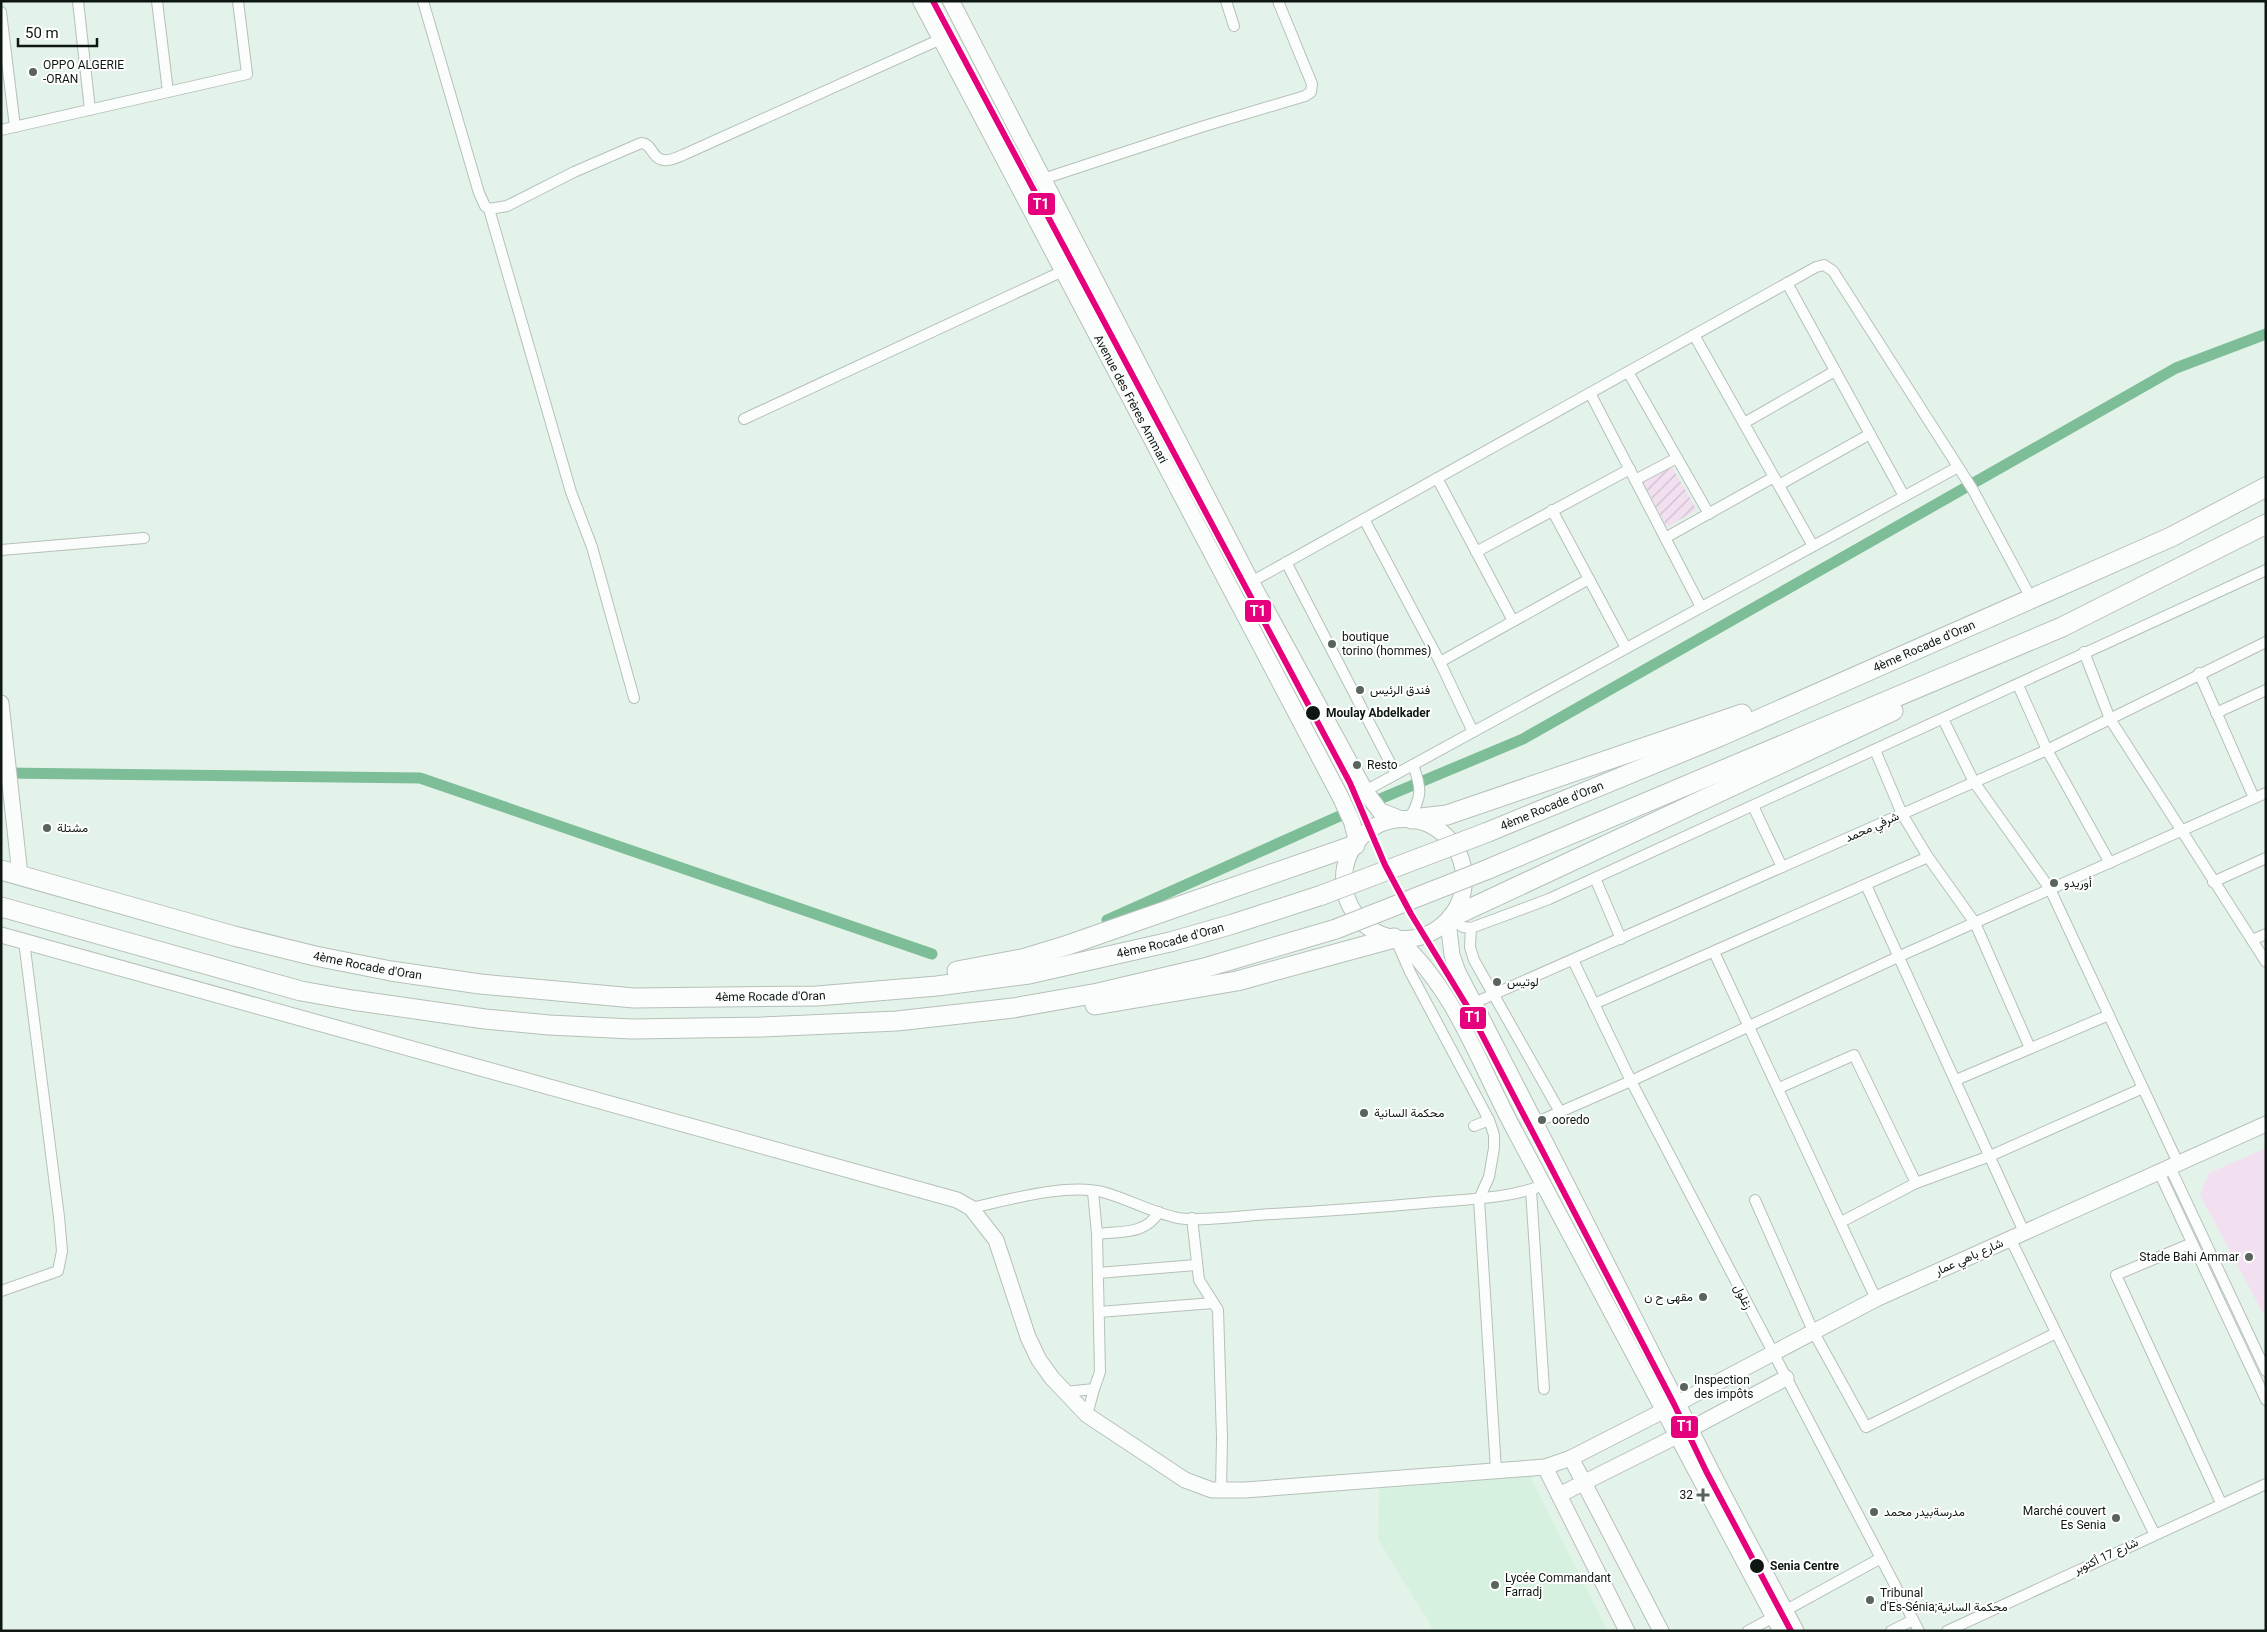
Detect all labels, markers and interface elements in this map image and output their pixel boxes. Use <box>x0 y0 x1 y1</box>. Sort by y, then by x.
scale bar <box>18 15 96 47</box>
text: 50 m <box>25 24 59 42</box>
place label: OPPO ALGERIE -ORAN <box>43 58 124 86</box>
marker: OPPO ALGERIE -ORAN <box>27 66 39 78</box>
line badge: T1 <box>1027 192 1056 216</box>
text: T1 <box>1033 196 1049 212</box>
street label: Avenue des Frères Ammari <box>1091 332 1170 466</box>
line badge: T1 <box>1244 599 1272 623</box>
text: T1 <box>1250 603 1266 619</box>
street label: 4ème Rocade d'Oran <box>1871 617 1977 675</box>
place label: boutique torino (hommes) <box>1342 630 1431 658</box>
marker: boutique torino (hommes) <box>1326 638 1338 650</box>
place label: فندق الرئيس <box>1370 683 1430 698</box>
marker: فندق الرئيس <box>1354 684 1366 696</box>
marker: Moulay Abdelkader <box>1304 704 1322 722</box>
place label: Moulay Abdelkader <box>1326 706 1431 720</box>
place label: Resto <box>1367 758 1398 772</box>
marker: Resto <box>1351 759 1363 771</box>
street label: 4ème Rocade d'Oran <box>1498 778 1605 833</box>
street label: شرفي محمد <box>1843 809 1902 848</box>
place label: مشتلة <box>57 821 88 835</box>
marker: مشتلة <box>41 822 53 834</box>
place label: أوريدو <box>2064 876 2092 891</box>
marker: أوريدو <box>2048 877 2060 889</box>
street label: 4ème Rocade d'Oran <box>1115 920 1226 961</box>
street label: 4ème Rocade d'Oran <box>312 949 423 982</box>
place label: لوتيس <box>1507 975 1539 990</box>
marker: لوتيس <box>1491 976 1503 988</box>
street label: 4ème Rocade d'Oran <box>715 988 826 1004</box>
line badge: T1 <box>1459 1006 1487 1030</box>
text: T1 <box>1465 1009 1481 1025</box>
place label: محكمة السانية <box>1374 1106 1444 1120</box>
marker: محكمة السانية <box>1358 1107 1370 1119</box>
place label: ooredo <box>1552 1113 1590 1127</box>
marker: ooredo <box>1536 1114 1548 1126</box>
street label: شارع باهي عمار <box>1932 1236 2007 1281</box>
place label: Stade Bahi Ammar <box>2139 1250 2239 1264</box>
marker: Stade Bahi Ammar <box>2243 1251 2255 1263</box>
street label: زغلول <box>1730 1282 1755 1312</box>
place label: مقهى ح ن <box>1644 1290 1693 1306</box>
marker: مقهى ح ن <box>1697 1291 1709 1303</box>
place label: Inspection des impôts <box>1694 1373 1753 1401</box>
marker: Inspection des impôts <box>1678 1381 1690 1393</box>
line badge: T1 <box>1670 1415 1699 1439</box>
text: T1 <box>1677 1418 1693 1434</box>
place label: 32 <box>1680 1488 1693 1502</box>
marker: 32 <box>1697 1489 1709 1501</box>
place label: Marché couvert Es Senia <box>2023 1504 2106 1532</box>
place label: مدرسةبيدر محمد <box>1884 1505 1965 1520</box>
marker: مدرسةبيدر محمد <box>1868 1506 1880 1518</box>
marker: Marché couvert Es Senia <box>2110 1512 2122 1524</box>
street label: شارع 17 أكتوبر <box>2071 1535 2141 1579</box>
marker: Senia Centre <box>1748 1557 1766 1575</box>
place label: Senia Centre <box>1770 1559 1840 1573</box>
place label: Lycée Commandant Farradj <box>1505 1571 1611 1599</box>
marker: Lycée Commandant Farradj <box>1489 1579 1501 1591</box>
place label: Tribunal d'Es-Sénia;محكمة السانية <box>1880 1586 2008 1614</box>
marker: Tribunal d'Es-Sénia;محكمة السانية <box>1864 1594 1876 1606</box>

